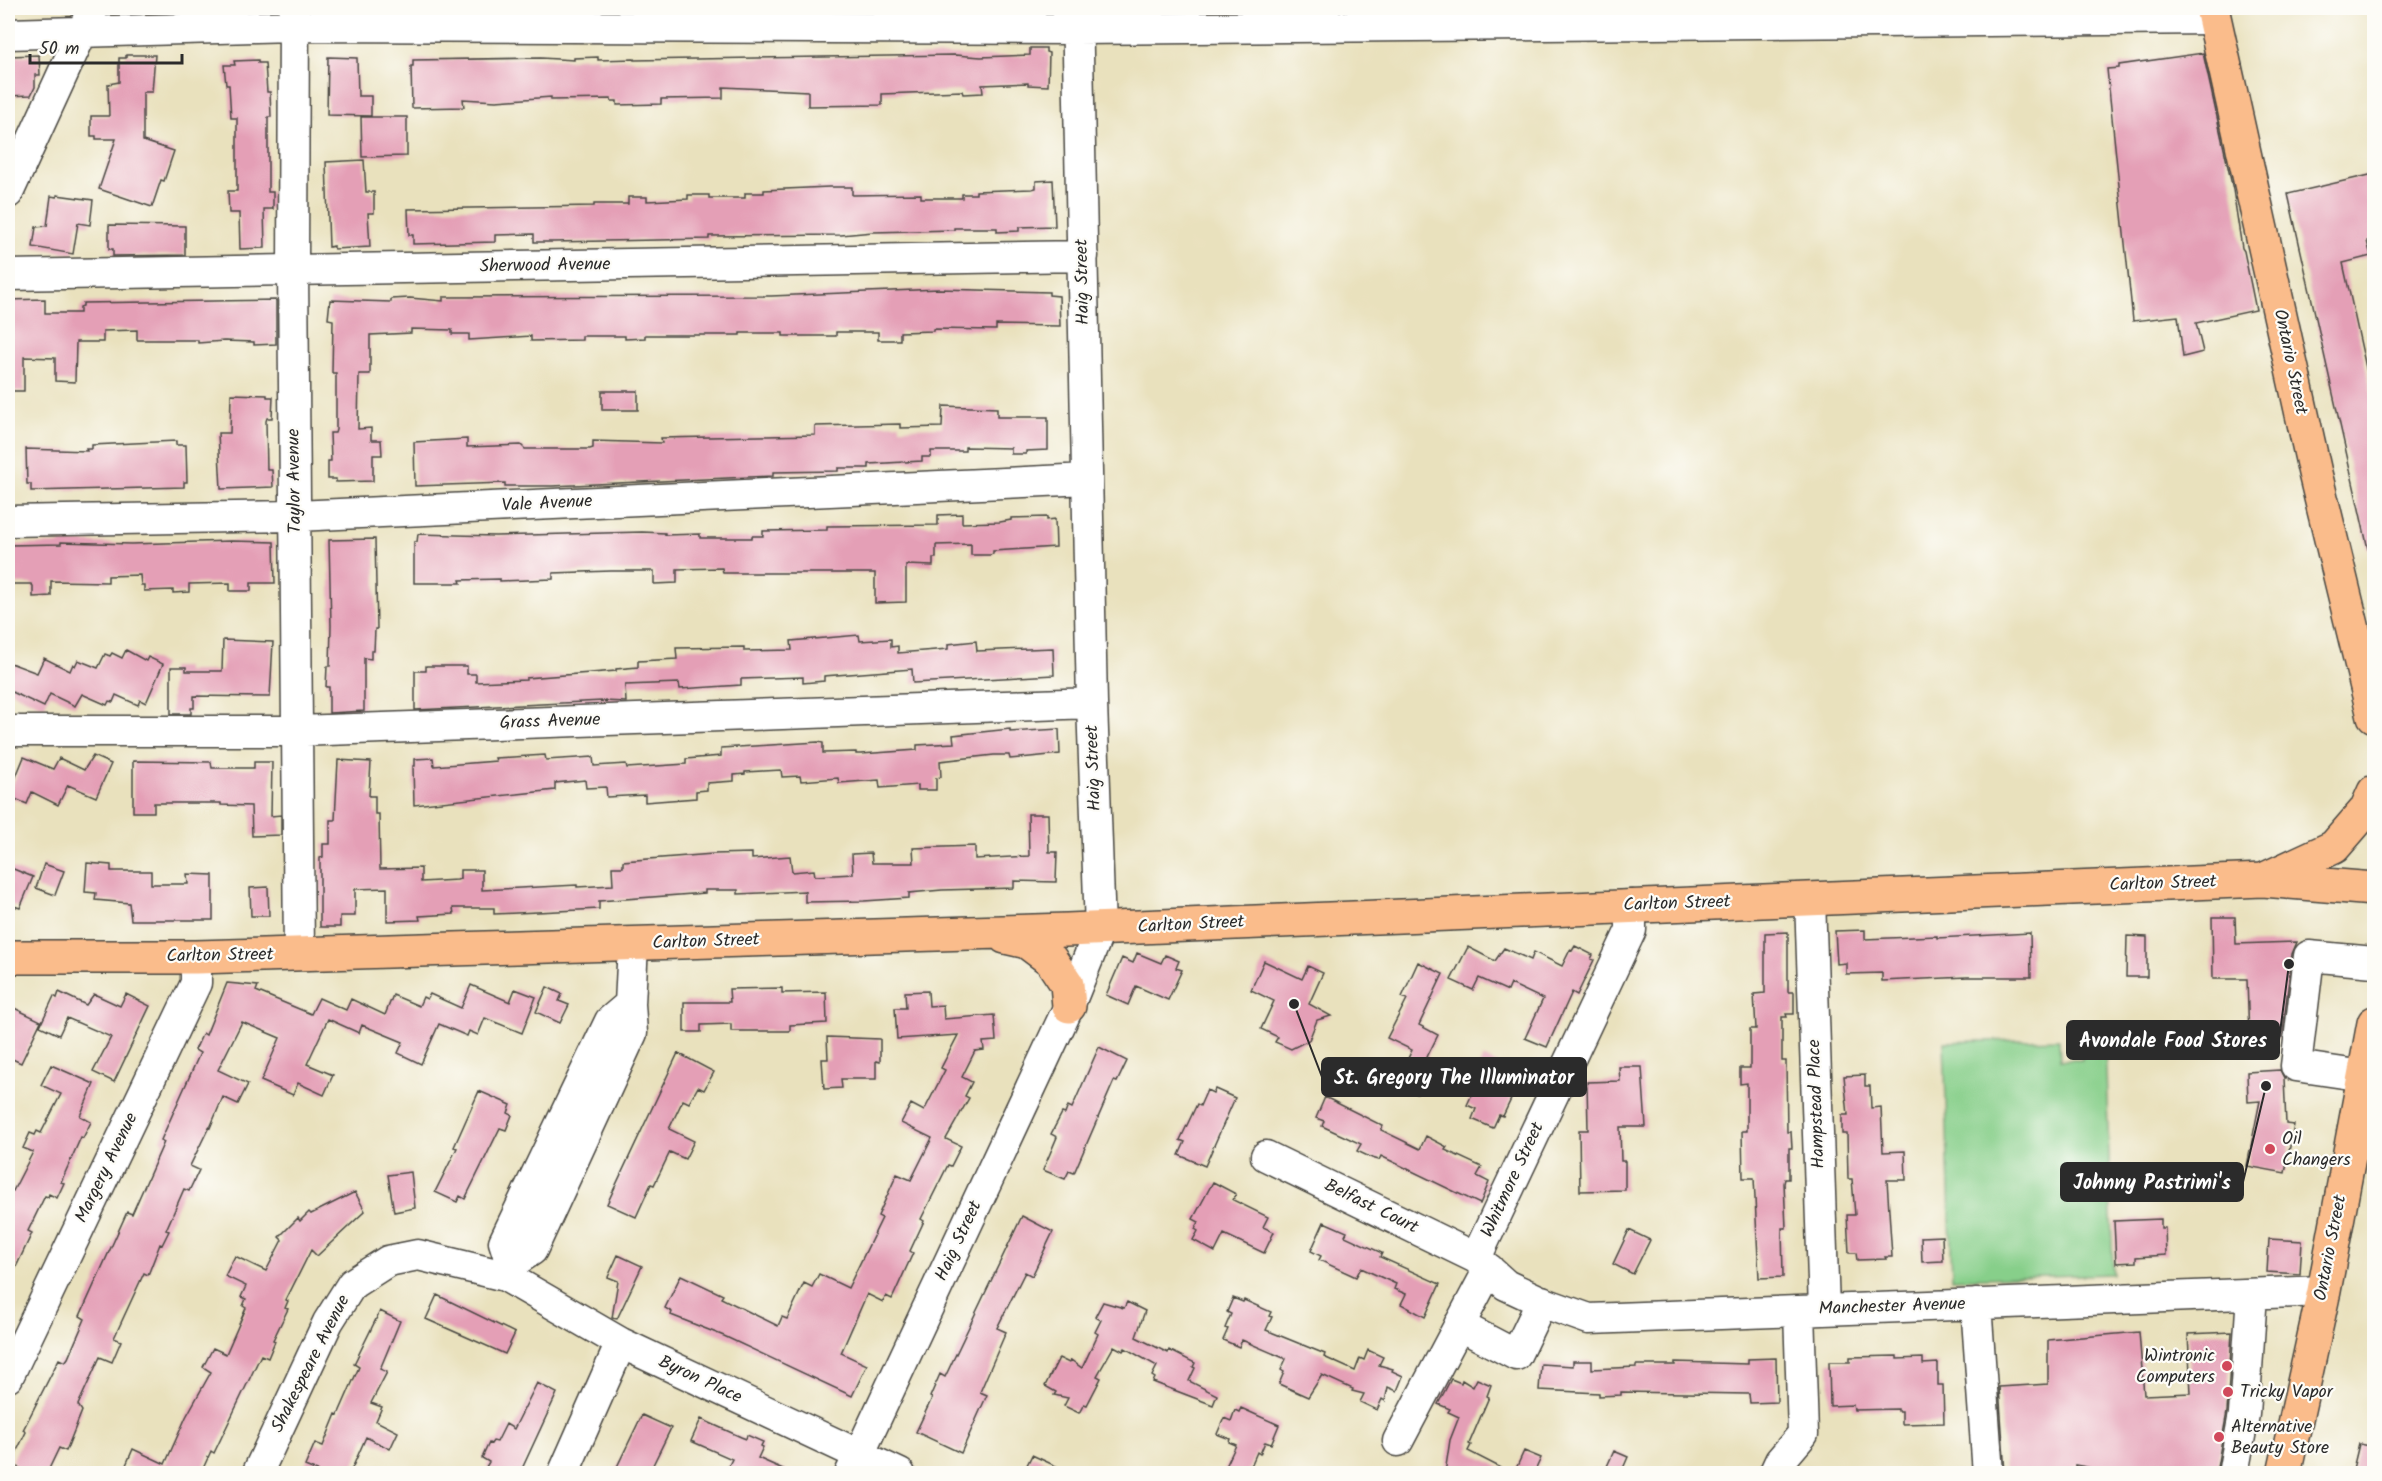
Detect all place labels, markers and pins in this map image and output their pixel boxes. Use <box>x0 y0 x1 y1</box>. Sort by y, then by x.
callout: Avondale Food Stores <box>2067 1021 2279 1059</box>
callout: St. Gregory The Illuminator <box>1322 1058 1586 1096</box>
place label: Oil Changers <box>2282 1125 2351 1175</box>
marker: Oil Changers <box>2263 1142 2277 1156</box>
callout: Johnny Pastrimi's <box>2061 1163 2243 1201</box>
place label: Wintronic Computers <box>2136 1342 2215 1392</box>
marker: Wintronic Computers <box>2220 1359 2234 1373</box>
place label: Tricky Vapor <box>2240 1378 2334 1407</box>
marker: Tricky Vapor <box>2221 1385 2235 1399</box>
place label: Alternative Beauty Store <box>2231 1413 2329 1463</box>
marker: Alternative Beauty Store <box>2212 1430 2226 1444</box>

